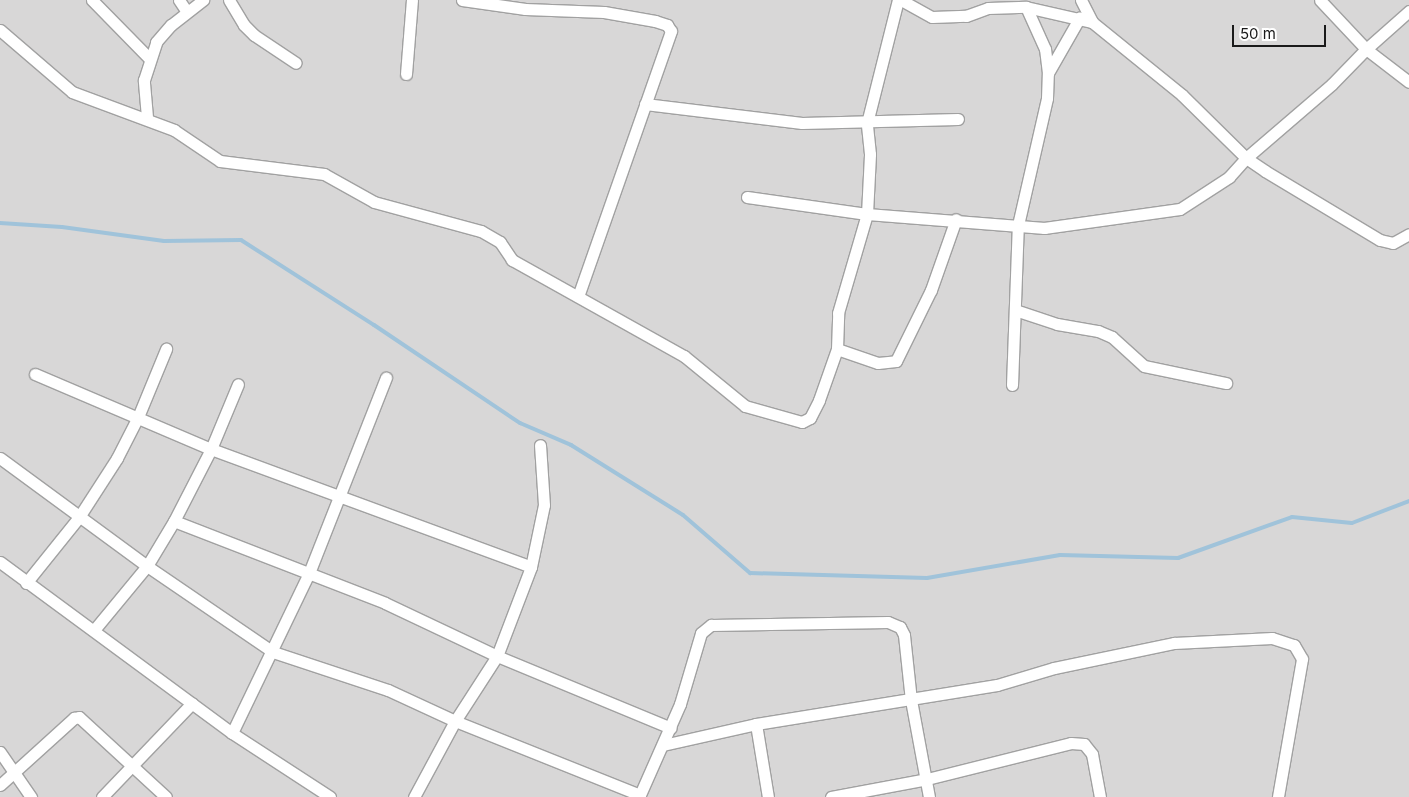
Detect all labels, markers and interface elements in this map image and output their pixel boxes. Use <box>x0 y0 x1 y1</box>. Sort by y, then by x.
scale bar <box>1234 15 1328 47</box>
text: 50 m <box>1240 24 1276 43</box>

